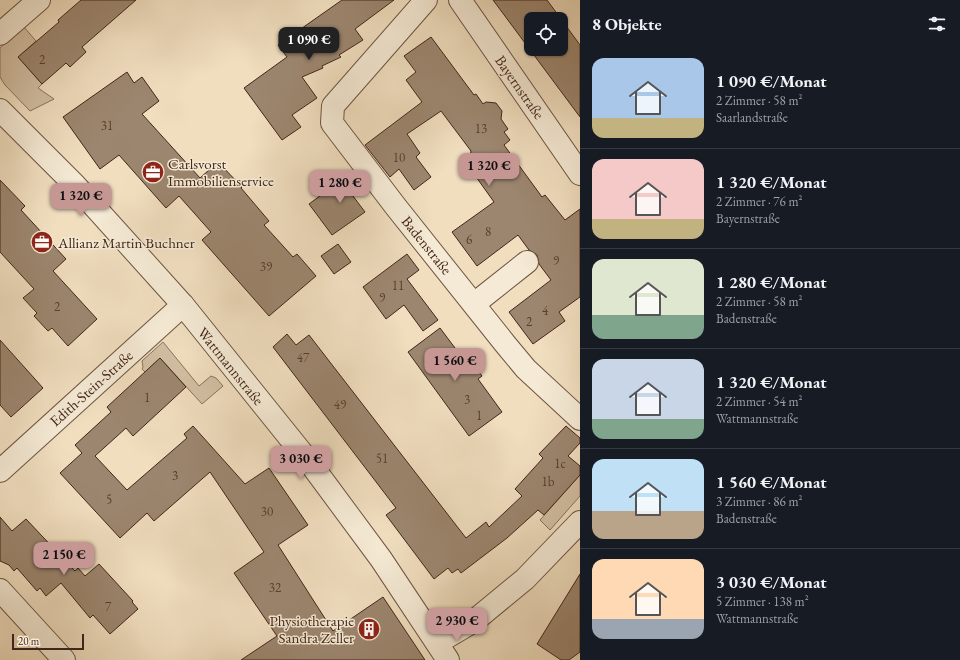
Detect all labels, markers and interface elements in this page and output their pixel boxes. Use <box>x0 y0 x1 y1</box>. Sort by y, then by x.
map controls <box>524 12 568 56</box>
button: locate <box>524 12 568 56</box>
text: 8 Objekte <box>592 13 662 35</box>
icon: filters <box>926 13 948 35</box>
pin: 1 090 € <box>272 27 346 61</box>
text: 1 090 € <box>287 31 331 48</box>
house number: 2 <box>39 51 46 68</box>
street label: Bayernstraße <box>491 51 549 123</box>
text: 1 090 €/Monat <box>716 70 827 92</box>
icon: home <box>624 74 672 122</box>
text: 2 Zimmer · 58 m² <box>716 92 802 109</box>
text: Saarlandstraße <box>716 109 788 126</box>
house number: 31 <box>101 117 113 134</box>
house number: 13 <box>475 120 487 137</box>
house number: 10 <box>393 149 405 166</box>
pin: 1 320 € <box>452 153 526 187</box>
place label: Carlsvorst Immobilienservice <box>168 154 274 190</box>
text: 1 320 € <box>467 157 511 174</box>
office icon: Carlsvorst Immobilienservice <box>140 159 166 185</box>
pin: 1 280 € <box>303 170 377 204</box>
text: 1 320 €/Monat <box>716 171 827 193</box>
text: 1 280 € <box>318 174 362 191</box>
icon: home <box>624 175 672 223</box>
pin: 1 320 € <box>44 183 118 217</box>
text: 1 320 € <box>59 187 103 204</box>
text: 2 Zimmer · 76 m² <box>716 193 802 210</box>
text: Bayernstraße <box>716 210 780 227</box>
street label: Badenstraße <box>398 212 457 278</box>
house number: 8 <box>485 223 491 240</box>
office icon: Allianz Martin Buchner <box>29 229 55 255</box>
house number: 6 <box>466 231 472 248</box>
place label: Allianz Martin Buchner <box>57 233 195 252</box>
house number: 9 <box>553 252 560 269</box>
house number: 39 <box>260 258 273 275</box>
text: 1 280 €/Monat <box>716 271 827 293</box>
icon: home <box>624 275 672 323</box>
house number: 11 <box>392 277 404 294</box>
house number: 9 <box>379 289 386 306</box>
text: 2 Zimmer · 58 m² <box>716 293 802 310</box>
house number: 2 <box>54 298 61 315</box>
house number: 4 <box>542 302 549 319</box>
text: Badenstraße <box>716 310 777 327</box>
house number: 2 <box>526 313 533 330</box>
street label: Wattmannstraße <box>194 323 268 409</box>
street label: Edith-Stein-Straße <box>46 346 137 430</box>
pin: 1 560 € <box>418 348 492 382</box>
house number: 47 <box>297 349 310 366</box>
text: 1 560 € <box>433 352 477 369</box>
text: 1 320 €/Monat <box>716 371 827 393</box>
icon: home <box>624 375 672 423</box>
house number: 1 <box>144 389 150 406</box>
house number: 3 <box>464 391 470 408</box>
text: 2 Zimmer · 54 m² <box>716 393 802 410</box>
house number: 49 <box>334 396 347 413</box>
house number: 1 <box>476 407 482 424</box>
text: Wattmannstraße <box>716 410 798 427</box>
pin: 3 030 € <box>264 446 338 480</box>
text: 3 030 € <box>279 450 323 467</box>
house number: 51 <box>376 450 388 467</box>
house number: 1c <box>554 455 566 472</box>
house number: 3 <box>172 467 178 484</box>
text: 1 560 €/Monat <box>716 471 827 493</box>
house number: 1b <box>542 473 555 490</box>
icon: home <box>624 475 672 523</box>
house number: 5 <box>106 491 112 508</box>
text: 3 Zimmer · 86 m² <box>716 493 802 510</box>
house number: 30 <box>261 503 273 520</box>
text: Badenstraße <box>716 510 777 527</box>
pin: 2 150 € <box>27 542 101 576</box>
text: 2 150 € <box>42 546 86 563</box>
text: 3 030 €/Monat <box>716 571 827 593</box>
icon: home <box>624 575 672 623</box>
house number: 32 <box>269 579 282 596</box>
text: 5 Zimmer · 138 m² <box>716 593 809 610</box>
house number: 7 <box>105 598 112 615</box>
pin: 2 930 € <box>420 608 494 642</box>
text: Wattmannstraße <box>716 610 798 627</box>
place label: Physiotherapie Sandra Zeller <box>269 611 354 647</box>
text: 2 930 € <box>435 612 479 629</box>
building icon: Physiotherapie Sandra Zeller <box>356 616 382 642</box>
scale bar <box>12 632 84 651</box>
text: 20 m <box>18 634 39 648</box>

